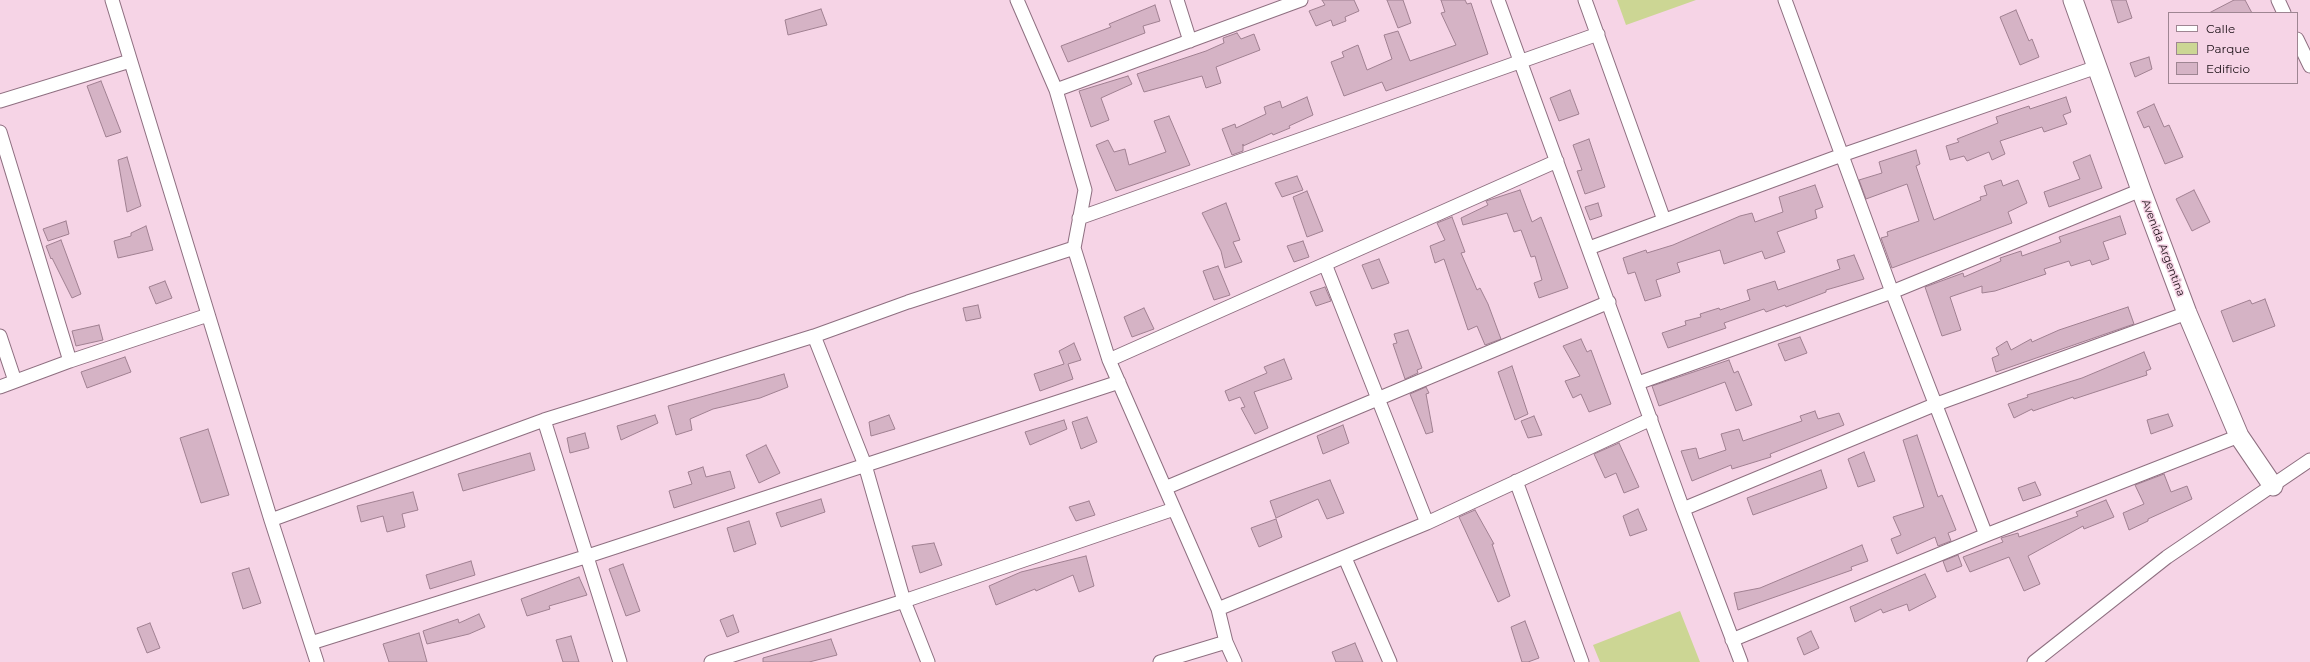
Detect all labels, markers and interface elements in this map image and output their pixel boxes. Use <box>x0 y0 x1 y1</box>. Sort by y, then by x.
legend <box>2168 12 2298 84</box>
text: Calle <box>2206 21 2235 36</box>
text: Parque <box>2206 41 2250 56</box>
text: Edificio <box>2206 61 2250 76</box>
street label: Avenida Argentina <box>2138 198 2188 298</box>

